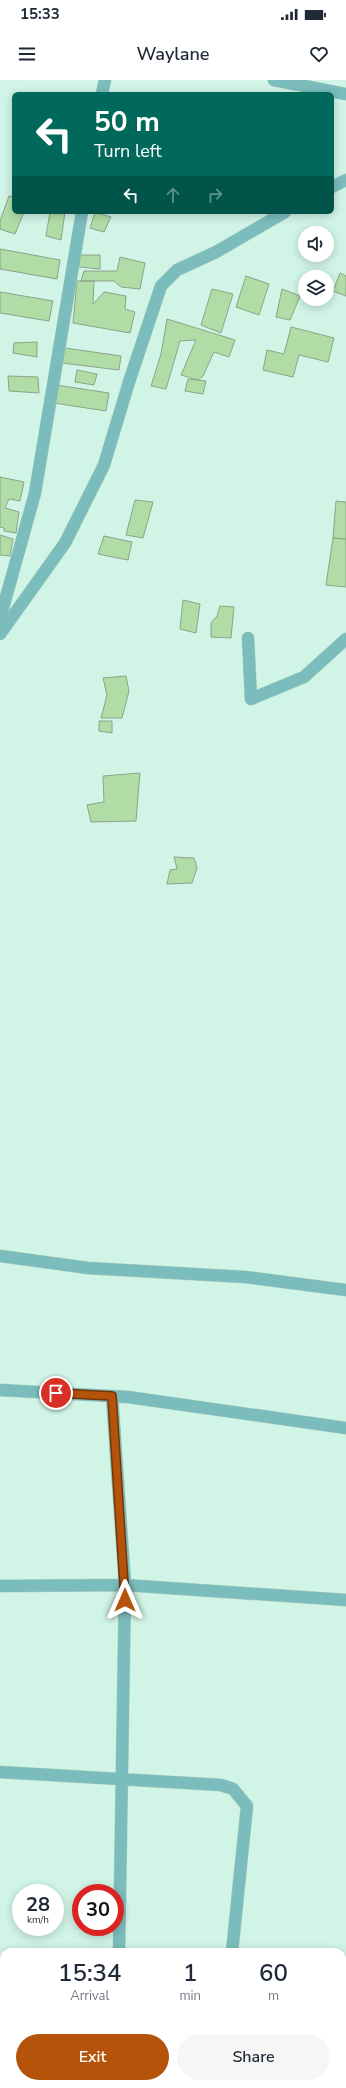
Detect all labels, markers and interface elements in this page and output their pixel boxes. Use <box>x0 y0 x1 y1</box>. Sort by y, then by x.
text: 15:33 <box>20 4 60 24</box>
text: Waylane <box>136 42 210 66</box>
icon: menu <box>16 43 38 65</box>
icon: heart <box>308 43 330 65</box>
text: 50 m <box>94 103 160 141</box>
icon: left <box>28 108 80 160</box>
text: Turn left <box>94 139 162 163</box>
icon: left <box>120 184 142 206</box>
icon: ahead <box>162 184 184 206</box>
icon: right <box>204 184 226 206</box>
map controls <box>298 226 334 306</box>
button: sound <box>298 226 334 262</box>
button: layers <box>298 270 334 306</box>
pin <box>39 1376 73 1410</box>
icon: arrive <box>45 1382 67 1404</box>
position arrow <box>104 1579 146 1621</box>
speed limit sign: 30 <box>72 1884 124 1936</box>
text: 28 <box>26 1891 50 1918</box>
text: km/h <box>27 1913 49 1927</box>
text: 15:34 <box>58 1957 121 1989</box>
text: 1 <box>183 1957 197 1989</box>
text: 60 <box>259 1957 288 1989</box>
text: Arrival <box>70 1987 109 2005</box>
text: min <box>179 1987 201 2005</box>
text: m <box>268 1987 279 2005</box>
button: Exit <box>16 2034 169 2080</box>
button: Share <box>177 2034 330 2080</box>

